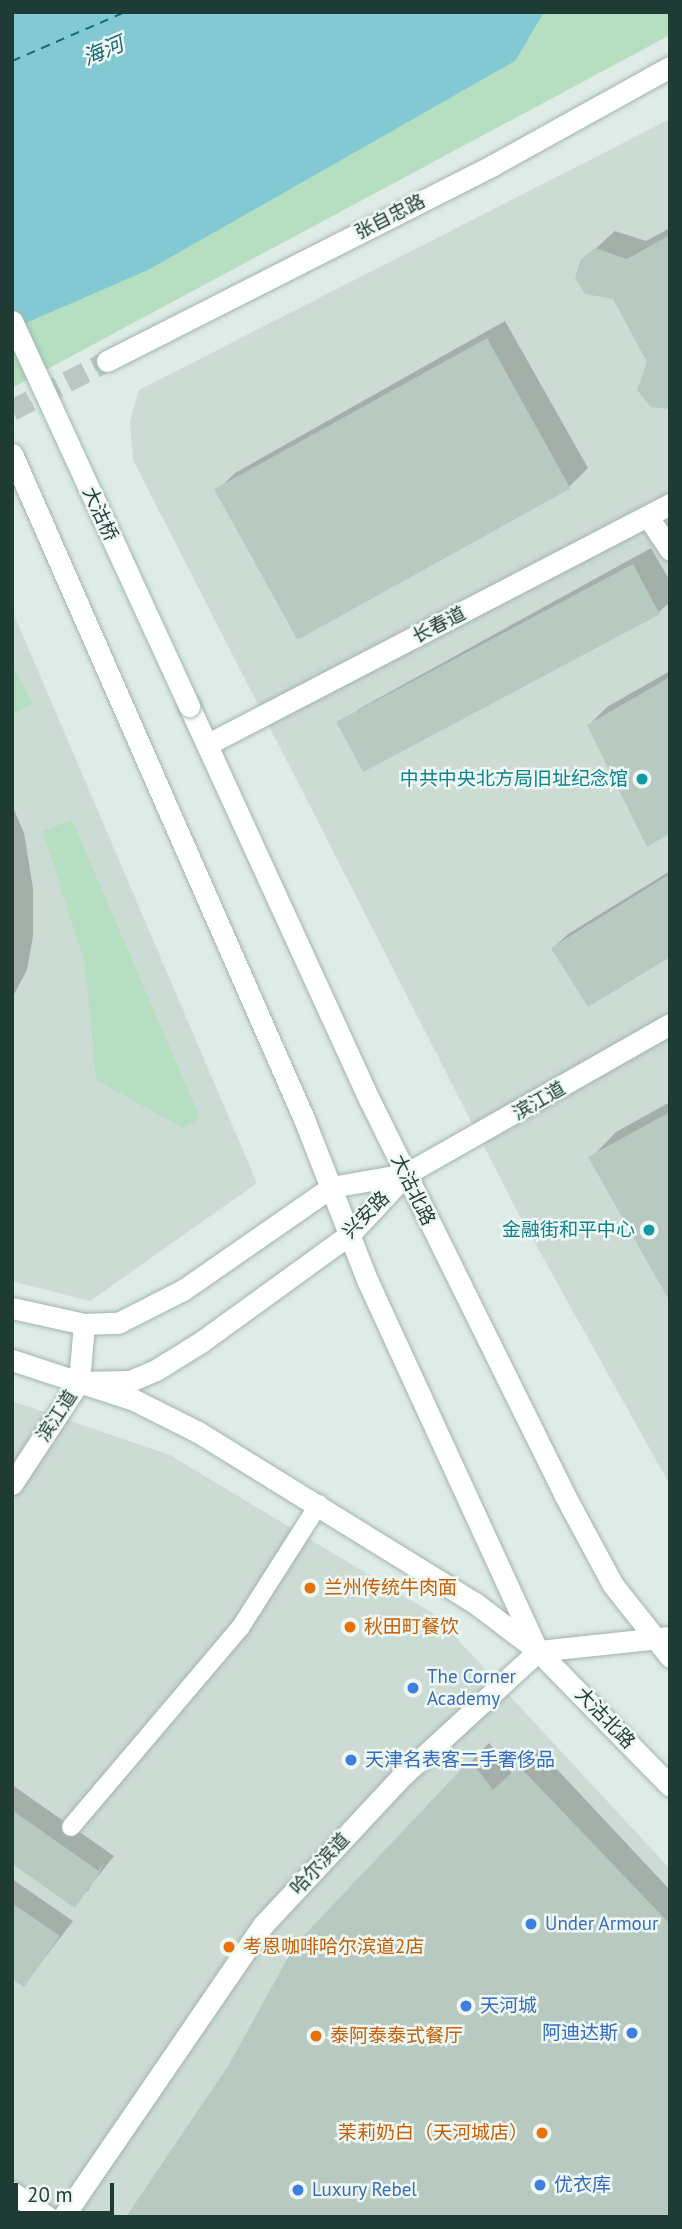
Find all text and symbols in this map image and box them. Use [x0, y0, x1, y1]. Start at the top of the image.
water label: 海河 [79, 31, 127, 71]
street label: 张自忠路 [351, 190, 429, 244]
street label: 大沽桥 [78, 483, 122, 545]
street label: 长春道 [408, 602, 470, 648]
place label: 中共中央北方局旧址纪念馆 [400, 768, 628, 790]
marker: 中共中央北方局旧址纪念馆 [634, 771, 650, 787]
street label: 滨江道 [509, 1077, 569, 1125]
street label: 大沽北路 [386, 1151, 440, 1229]
street label: 兴安路 [338, 1187, 394, 1243]
place label: 金融街和平中心 [502, 1219, 635, 1241]
marker: 金融街和平中心 [641, 1222, 657, 1238]
street label: 滨江道 [32, 1386, 82, 1446]
place label: 兰州传统牛肉面 [324, 1577, 457, 1599]
marker: 兰州传统牛肉面 [302, 1580, 318, 1596]
place label: 秋田町餐饮 [364, 1616, 459, 1638]
marker: 秋田町餐饮 [342, 1619, 358, 1635]
place label: The Corner Academy [427, 1666, 516, 1710]
marker: The Corner Academy [405, 1680, 421, 1696]
street label: 大沽北路 [570, 1683, 640, 1753]
place label: 天津名表客二手奢侈品 [365, 1749, 555, 1771]
marker: 天津名表客二手奢侈品 [343, 1752, 359, 1768]
street label: 哈尔滨道 [286, 1828, 354, 1900]
place label: Under Armour [545, 1913, 659, 1935]
marker: Under Armour [523, 1916, 539, 1932]
place label: 考恩咖啡哈尔滨道2店 [243, 1936, 424, 1958]
marker: 考恩咖啡哈尔滨道2店 [221, 1939, 237, 1955]
place label: 天河城 [480, 1995, 537, 2017]
marker: 天河城 [458, 1998, 474, 2014]
place label: 阿迪达斯 [542, 2022, 618, 2044]
place label: 泰阿泰泰式餐厅 [330, 2025, 463, 2047]
marker: 阿迪达斯 [624, 2025, 640, 2041]
marker: 泰阿泰泰式餐厅 [308, 2028, 324, 2044]
place label: 茉莉奶白（天河城店） [338, 2122, 528, 2144]
marker: 茉莉奶白（天河城店） [534, 2125, 550, 2141]
scale bar [18, 2170, 117, 2214]
place label: 优衣库 [554, 2174, 611, 2196]
marker: 优衣库 [532, 2177, 548, 2193]
place label: Luxury Rebel [312, 2179, 418, 2201]
text: 20 m [27, 2181, 73, 2208]
marker: Luxury Rebel [290, 2182, 306, 2198]

